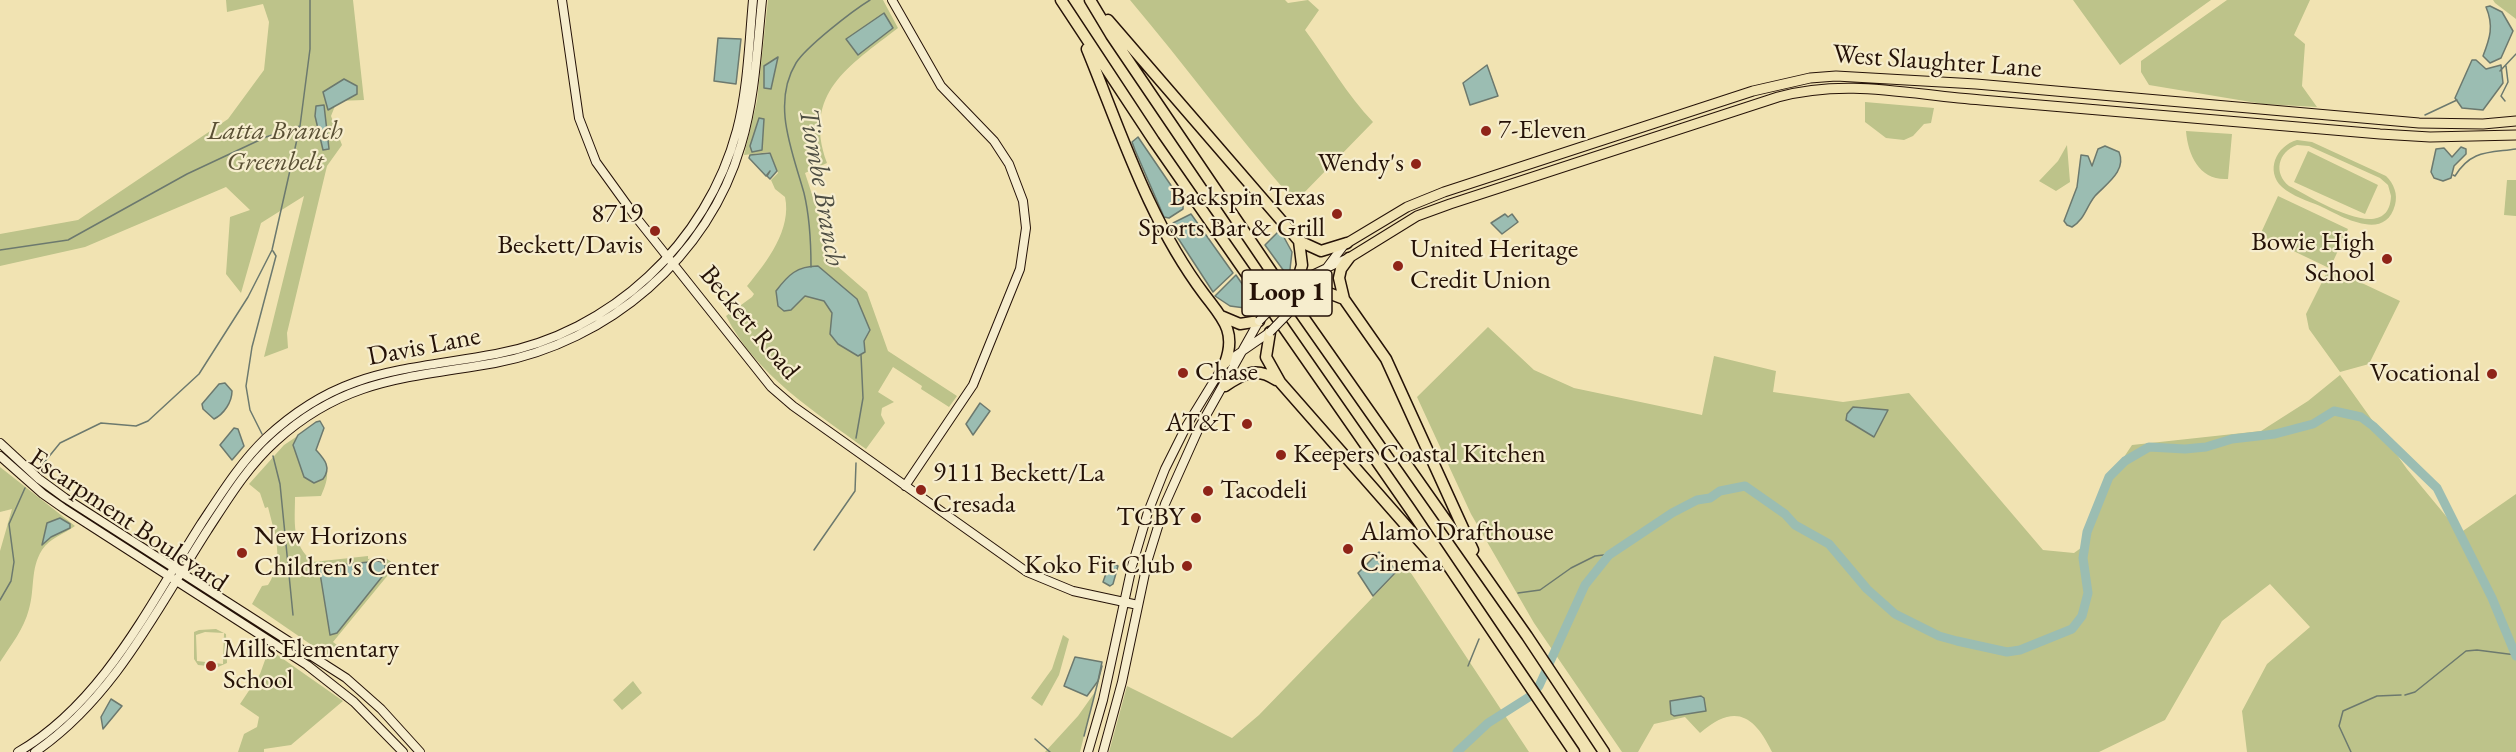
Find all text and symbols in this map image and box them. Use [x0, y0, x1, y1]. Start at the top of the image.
street label: West Slaughter Lane [1831, 39, 2043, 85]
water label: Tiombe Branch [791, 105, 851, 269]
place label: 7-Eleven [1498, 115, 1587, 147]
park label: Latta Branch Greenbelt [207, 116, 343, 179]
marker: 7-Eleven [1479, 124, 1493, 138]
place label: Wendy's [1318, 148, 1404, 180]
marker: Wendy's [1409, 157, 1423, 171]
place label: Backspin Texas Sports Bar & Grill [1138, 182, 1325, 245]
place label: 8719 Beckett/Davis [497, 199, 643, 262]
marker: Backspin Texas Sports Bar & Grill [1330, 207, 1344, 221]
marker: 8719 Beckett/Davis [648, 224, 662, 238]
place label: Bowie High School [2251, 227, 2375, 290]
place label: United Heritage Credit Union [1410, 234, 1578, 297]
marker: Bowie High School [2380, 252, 2394, 266]
street label: Beckett Road [692, 259, 806, 387]
marker: United Heritage Credit Union [1391, 259, 1405, 273]
road number: Loop 1 [1242, 270, 1332, 316]
street label: Davis Lane [365, 320, 483, 374]
place label: Chase [1195, 357, 1258, 389]
place label: Vocational [2370, 358, 2480, 390]
marker: Chase [1176, 366, 1190, 380]
marker: Vocational [2485, 367, 2499, 381]
place label: AT&T [1165, 408, 1235, 440]
marker: AT&T [1240, 417, 1254, 431]
place label: Keepers Coastal Kitchen [1293, 439, 1546, 471]
street label: Escarpment Boulevard [22, 442, 234, 600]
marker: Keepers Coastal Kitchen [1274, 448, 1288, 462]
place label: 9111 Beckett/La Cresada [933, 458, 1105, 521]
place label: Tacodeli [1220, 475, 1307, 507]
marker: 9111 Beckett/La Cresada [914, 483, 928, 497]
marker: Tacodeli [1201, 484, 1215, 498]
place label: TCBY [1116, 502, 1184, 534]
marker: TCBY [1189, 511, 1203, 525]
place label: Alamo Drafthouse Cinema [1360, 517, 1554, 580]
place label: New Horizons Children's Center [254, 521, 439, 584]
marker: Alamo Drafthouse Cinema [1341, 542, 1355, 556]
marker: New Horizons Children's Center [235, 546, 249, 560]
place label: Koko Fit Club [1024, 550, 1175, 582]
marker: Koko Fit Club [1180, 559, 1194, 573]
place label: Mills Elementary School [223, 634, 399, 697]
marker: Mills Elementary School [204, 659, 218, 673]

